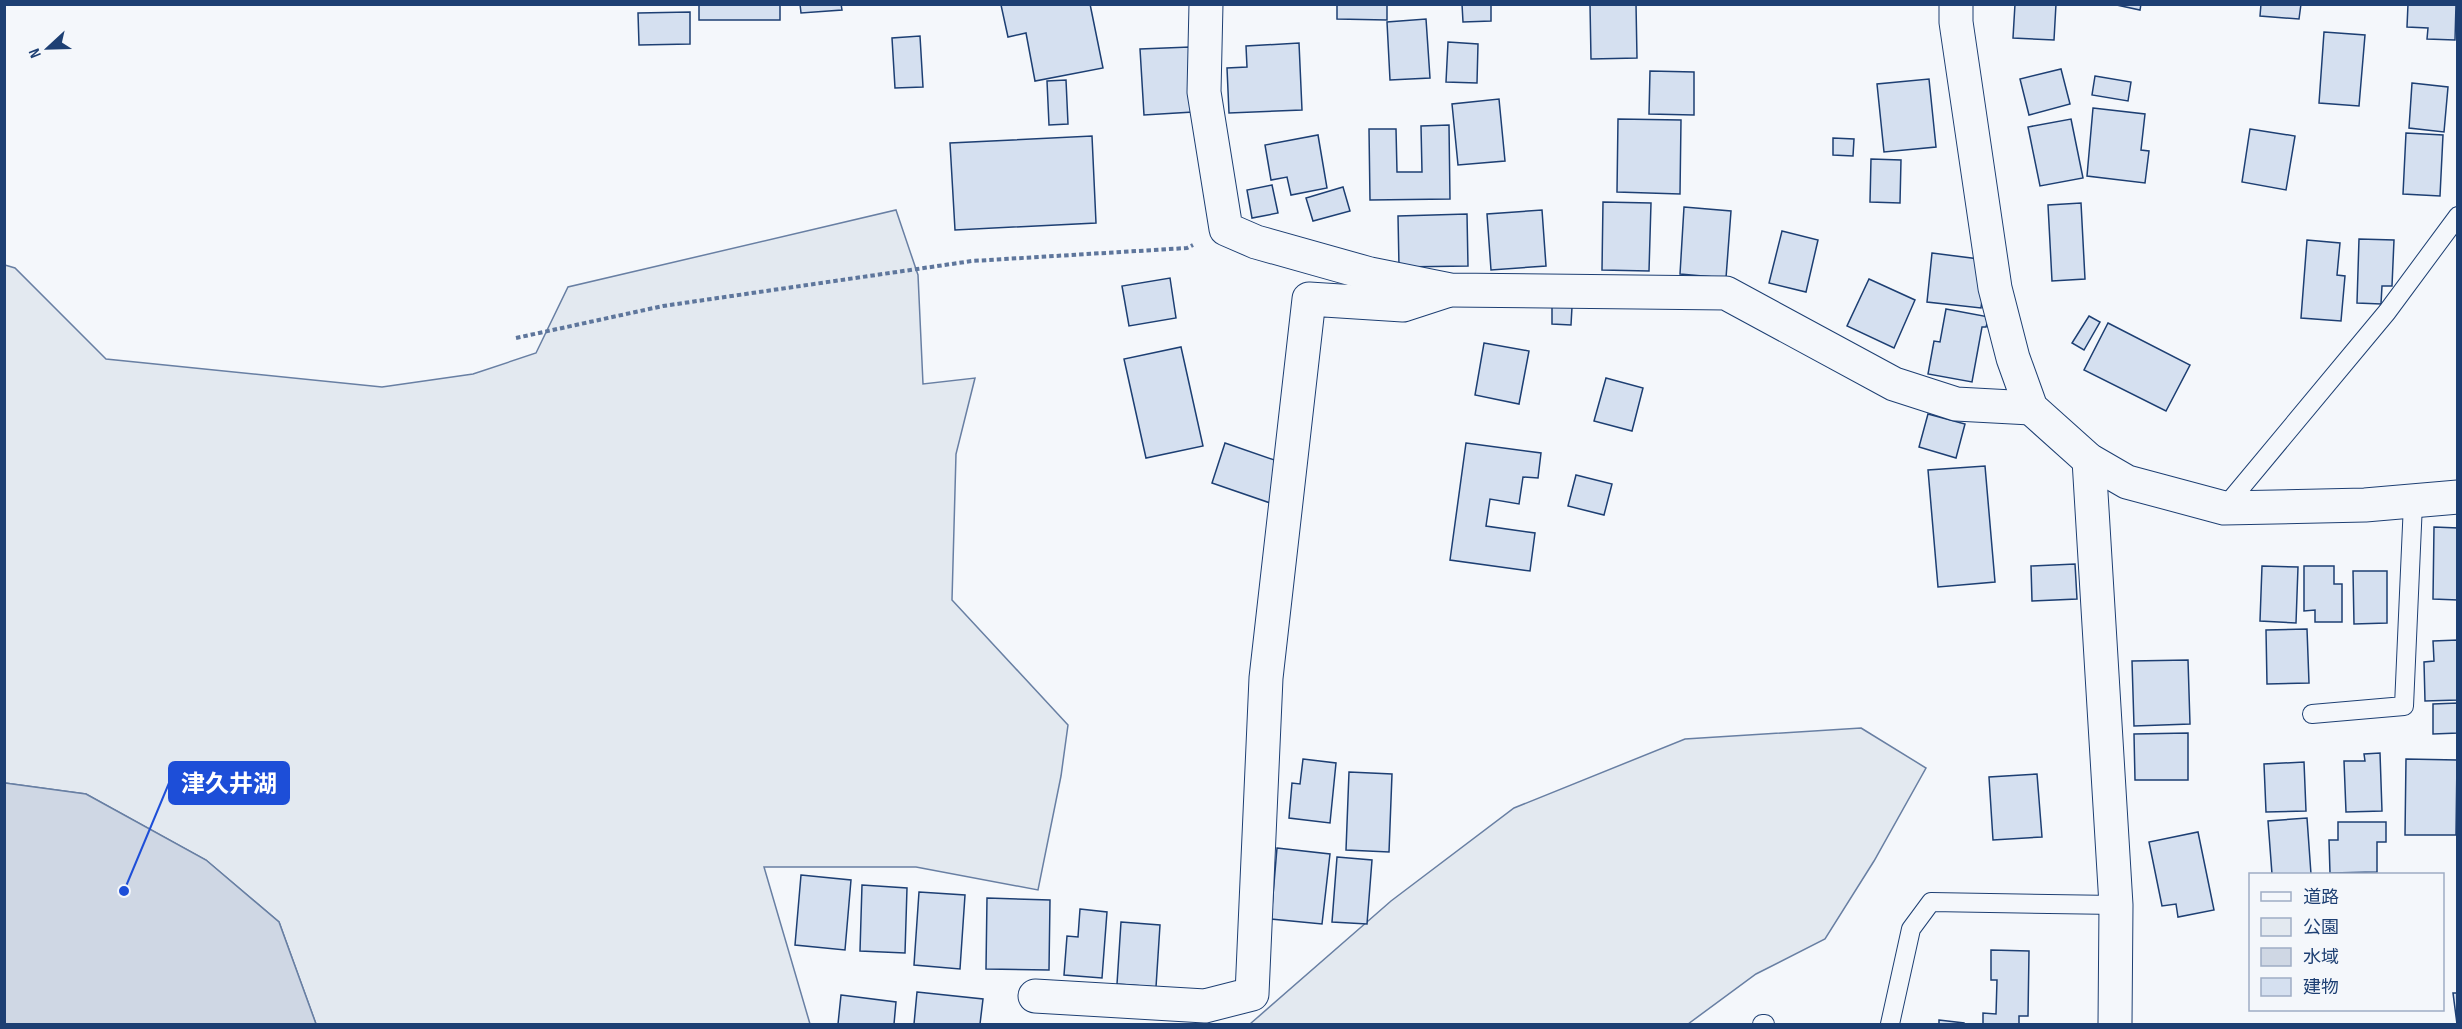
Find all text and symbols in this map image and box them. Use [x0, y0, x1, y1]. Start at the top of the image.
north arrow [18, 18, 78, 78]
text: N [25, 46, 46, 61]
callout: 津久井湖 [169, 762, 289, 804]
text: 津久井湖 [181, 770, 277, 799]
legend [2249, 873, 2444, 1011]
text: 道路 [2303, 887, 2339, 908]
text: 公園 [2303, 917, 2339, 938]
text: 水域 [2303, 947, 2339, 968]
text: 建物 [2303, 977, 2339, 998]

